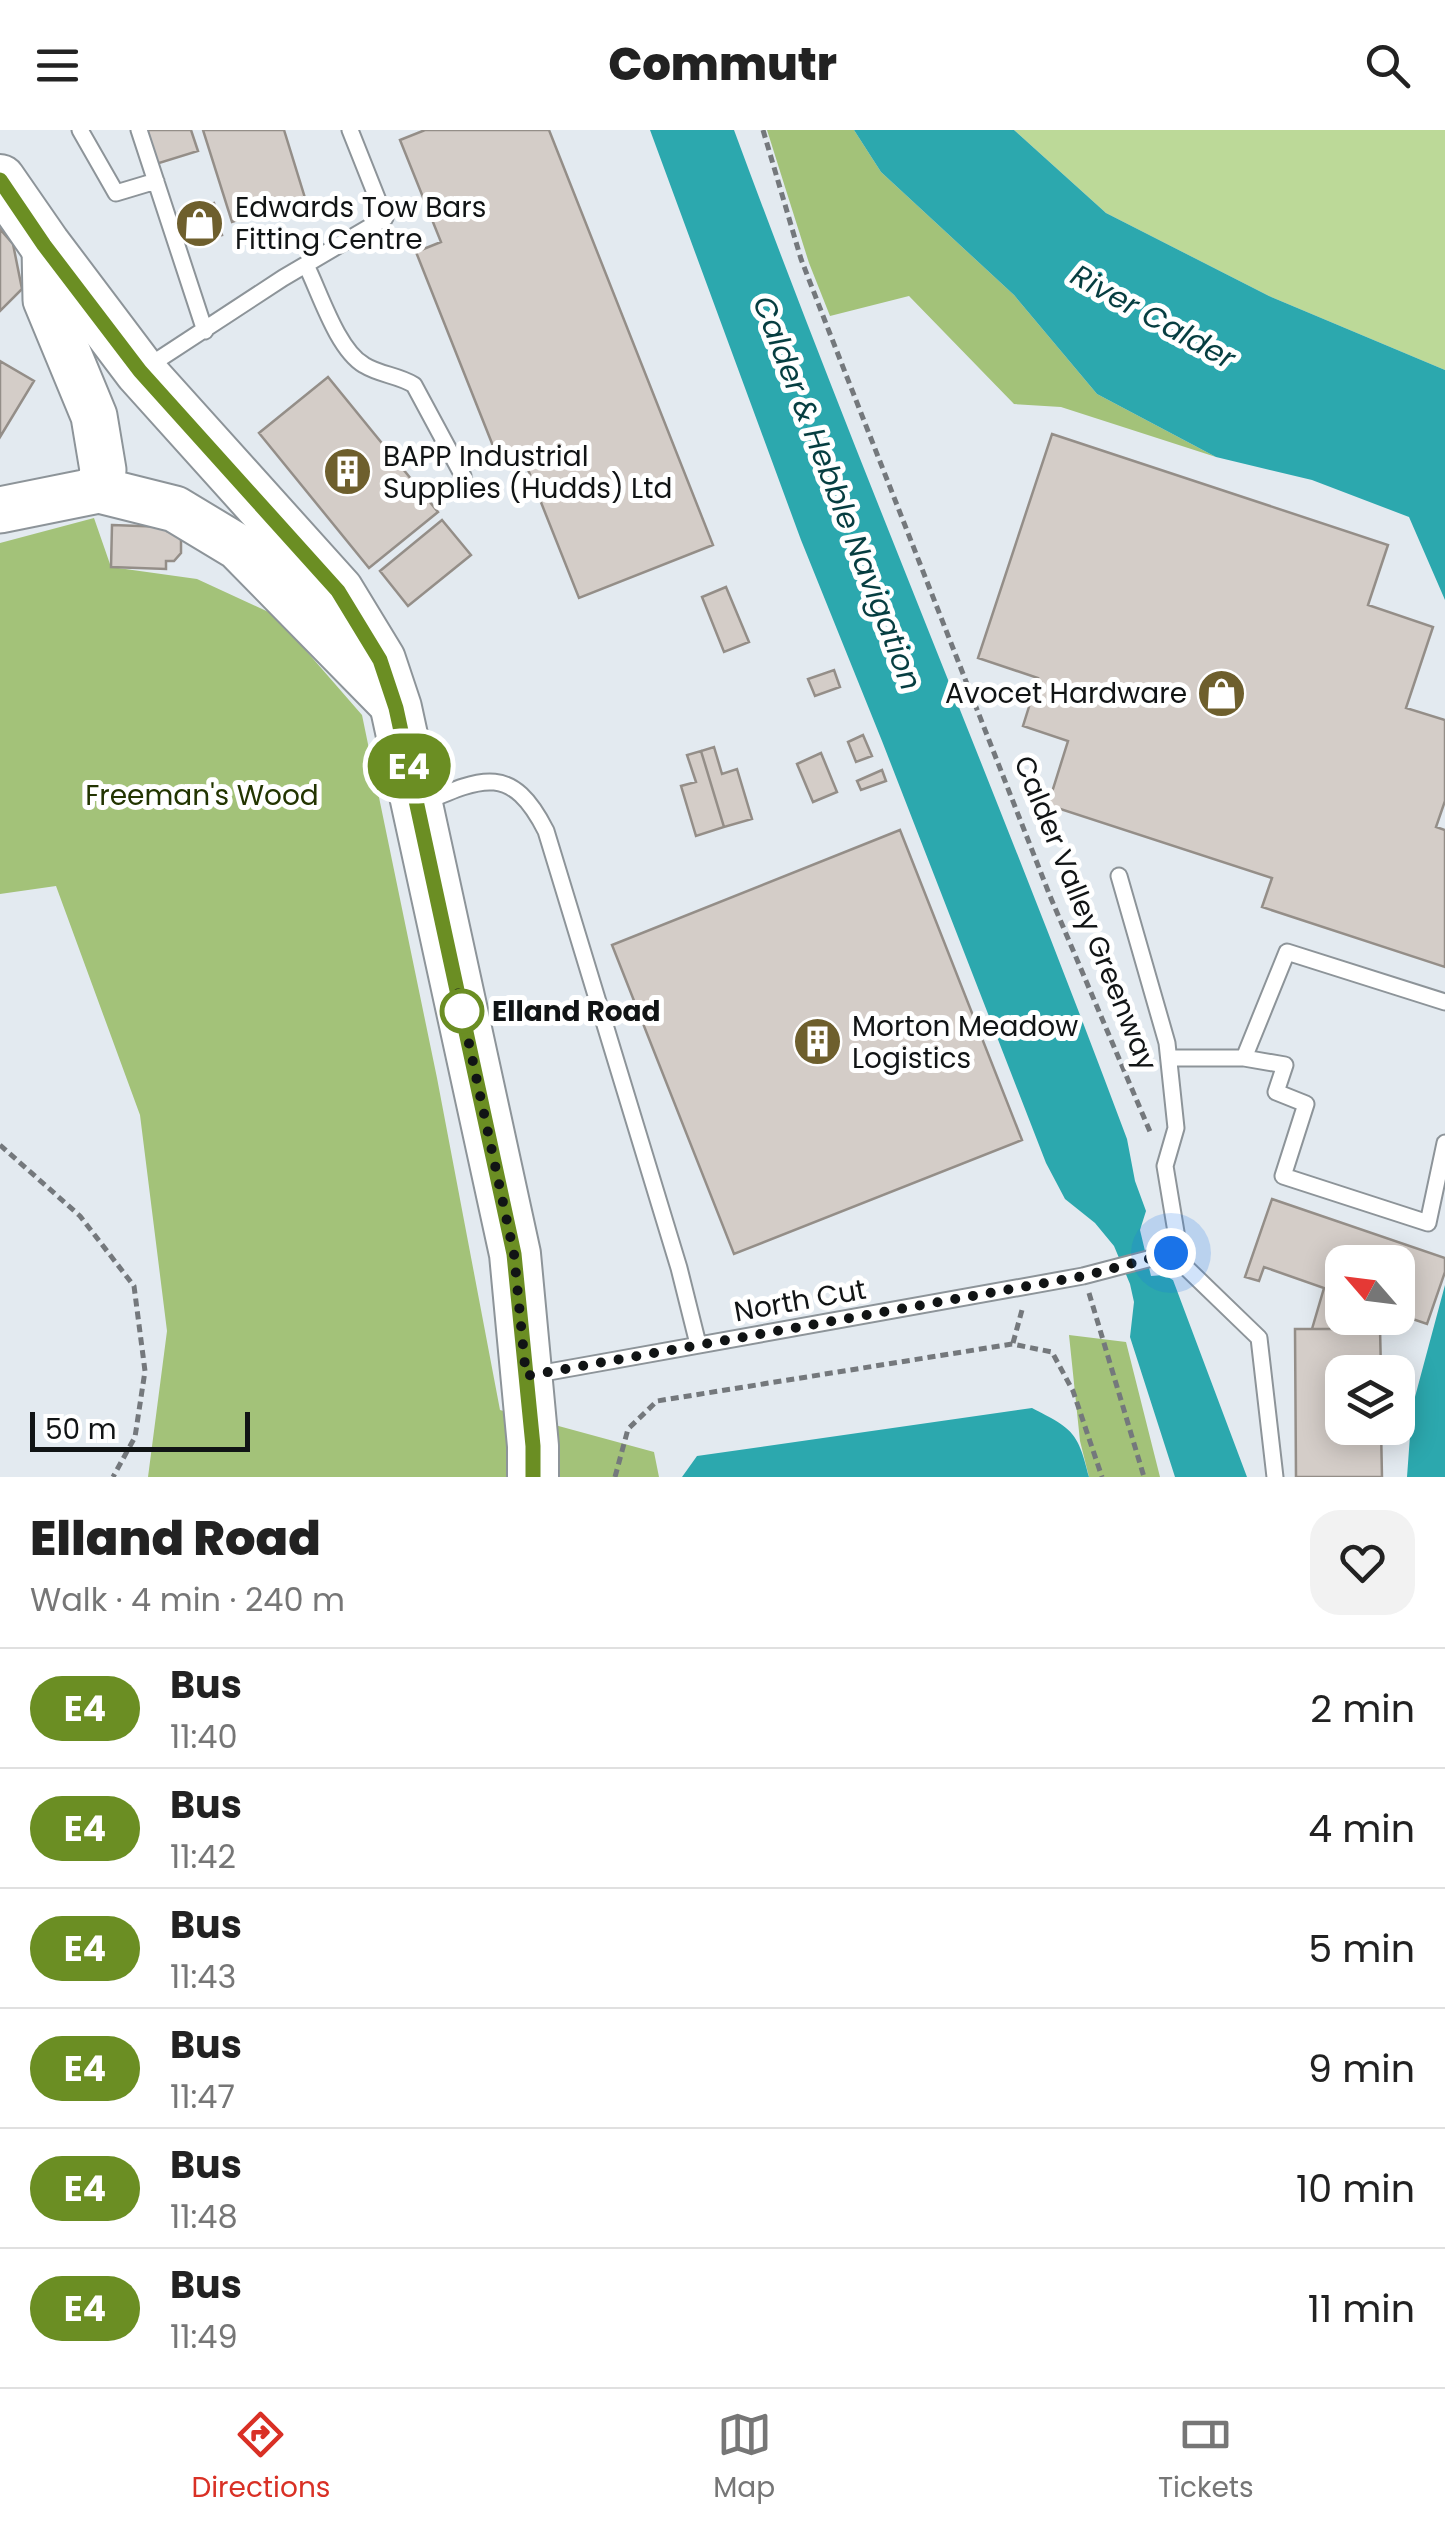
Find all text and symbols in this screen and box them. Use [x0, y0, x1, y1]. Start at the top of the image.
text: Commutr [608, 33, 837, 96]
icon: menu [30, 38, 85, 93]
icon: search [1360, 38, 1415, 93]
place label: Edwards Tow Bars Fitting Centre [235, 188, 486, 259]
shop icon: Edwards Tow Bars Fitting Centre [174, 197, 226, 249]
water label: River Calder [1063, 254, 1244, 380]
water label: Calder & Hebble Navigation [742, 290, 933, 696]
place label: BAPP Industrial Supplies (Hudds) Ltd [383, 437, 672, 508]
building icon: BAPP Industrial Supplies (Hudds) Ltd [322, 446, 374, 498]
shop icon: Avocet Hardware [1196, 667, 1248, 719]
place label: Avocet Hardware [945, 674, 1187, 713]
line badge: E4 [364, 734, 454, 798]
text: E4 [388, 742, 430, 791]
street label: Calder Valley Greenway [1004, 750, 1167, 1077]
park label: Freeman's Wood [85, 776, 319, 815]
marker: Elland Road [441, 990, 483, 1032]
place label: Elland Road [492, 992, 661, 1031]
place label: Morton Meadow Logistics [852, 1007, 1078, 1078]
building icon: Morton Meadow Logistics [791, 1016, 843, 1068]
your location [1146, 1228, 1196, 1278]
north arrow [1325, 1245, 1415, 1335]
map controls [1325, 1245, 1415, 1445]
street label: North Cut [731, 1270, 869, 1331]
button: layers [1325, 1355, 1415, 1445]
scale bar [30, 1407, 250, 1452]
text: 50 m [45, 1410, 116, 1449]
text: Elland Road [30, 1505, 321, 1572]
button: heart [1310, 1510, 1415, 1615]
text: Walk · 4 min · 240 m [30, 1577, 345, 1622]
text: Bus [170, 1658, 242, 1711]
text: 2 min [1310, 1682, 1415, 1735]
text: E4 [64, 1684, 106, 1733]
text: 11:40 [170, 1714, 238, 1759]
text: Bus [170, 1778, 242, 1831]
text: 4 min [1308, 1802, 1415, 1855]
text: E4 [64, 1804, 106, 1853]
text: 11:42 [170, 1834, 236, 1879]
text: Bus [170, 1898, 242, 1951]
text: 5 min [1308, 1922, 1415, 1975]
text: E4 [64, 1924, 106, 1973]
text: 11:43 [170, 1954, 236, 1999]
text: Bus [170, 2018, 242, 2071]
text: 9 min [1308, 2042, 1415, 2095]
text: E4 [64, 2044, 106, 2093]
text: 11:47 [170, 2074, 235, 2119]
text: Bus [170, 2138, 242, 2191]
text: 10 min [1296, 2162, 1415, 2215]
text: E4 [64, 2164, 106, 2213]
text: 11:48 [170, 2194, 238, 2239]
text: Bus [170, 2258, 242, 2311]
text: 11 min [1308, 2282, 1415, 2335]
text: E4 [64, 2284, 106, 2333]
text: 11:49 [170, 2314, 238, 2359]
tab: Directions [191, 2407, 330, 2509]
tab: Map [713, 2407, 775, 2509]
tab: Tickets [1158, 2407, 1254, 2509]

